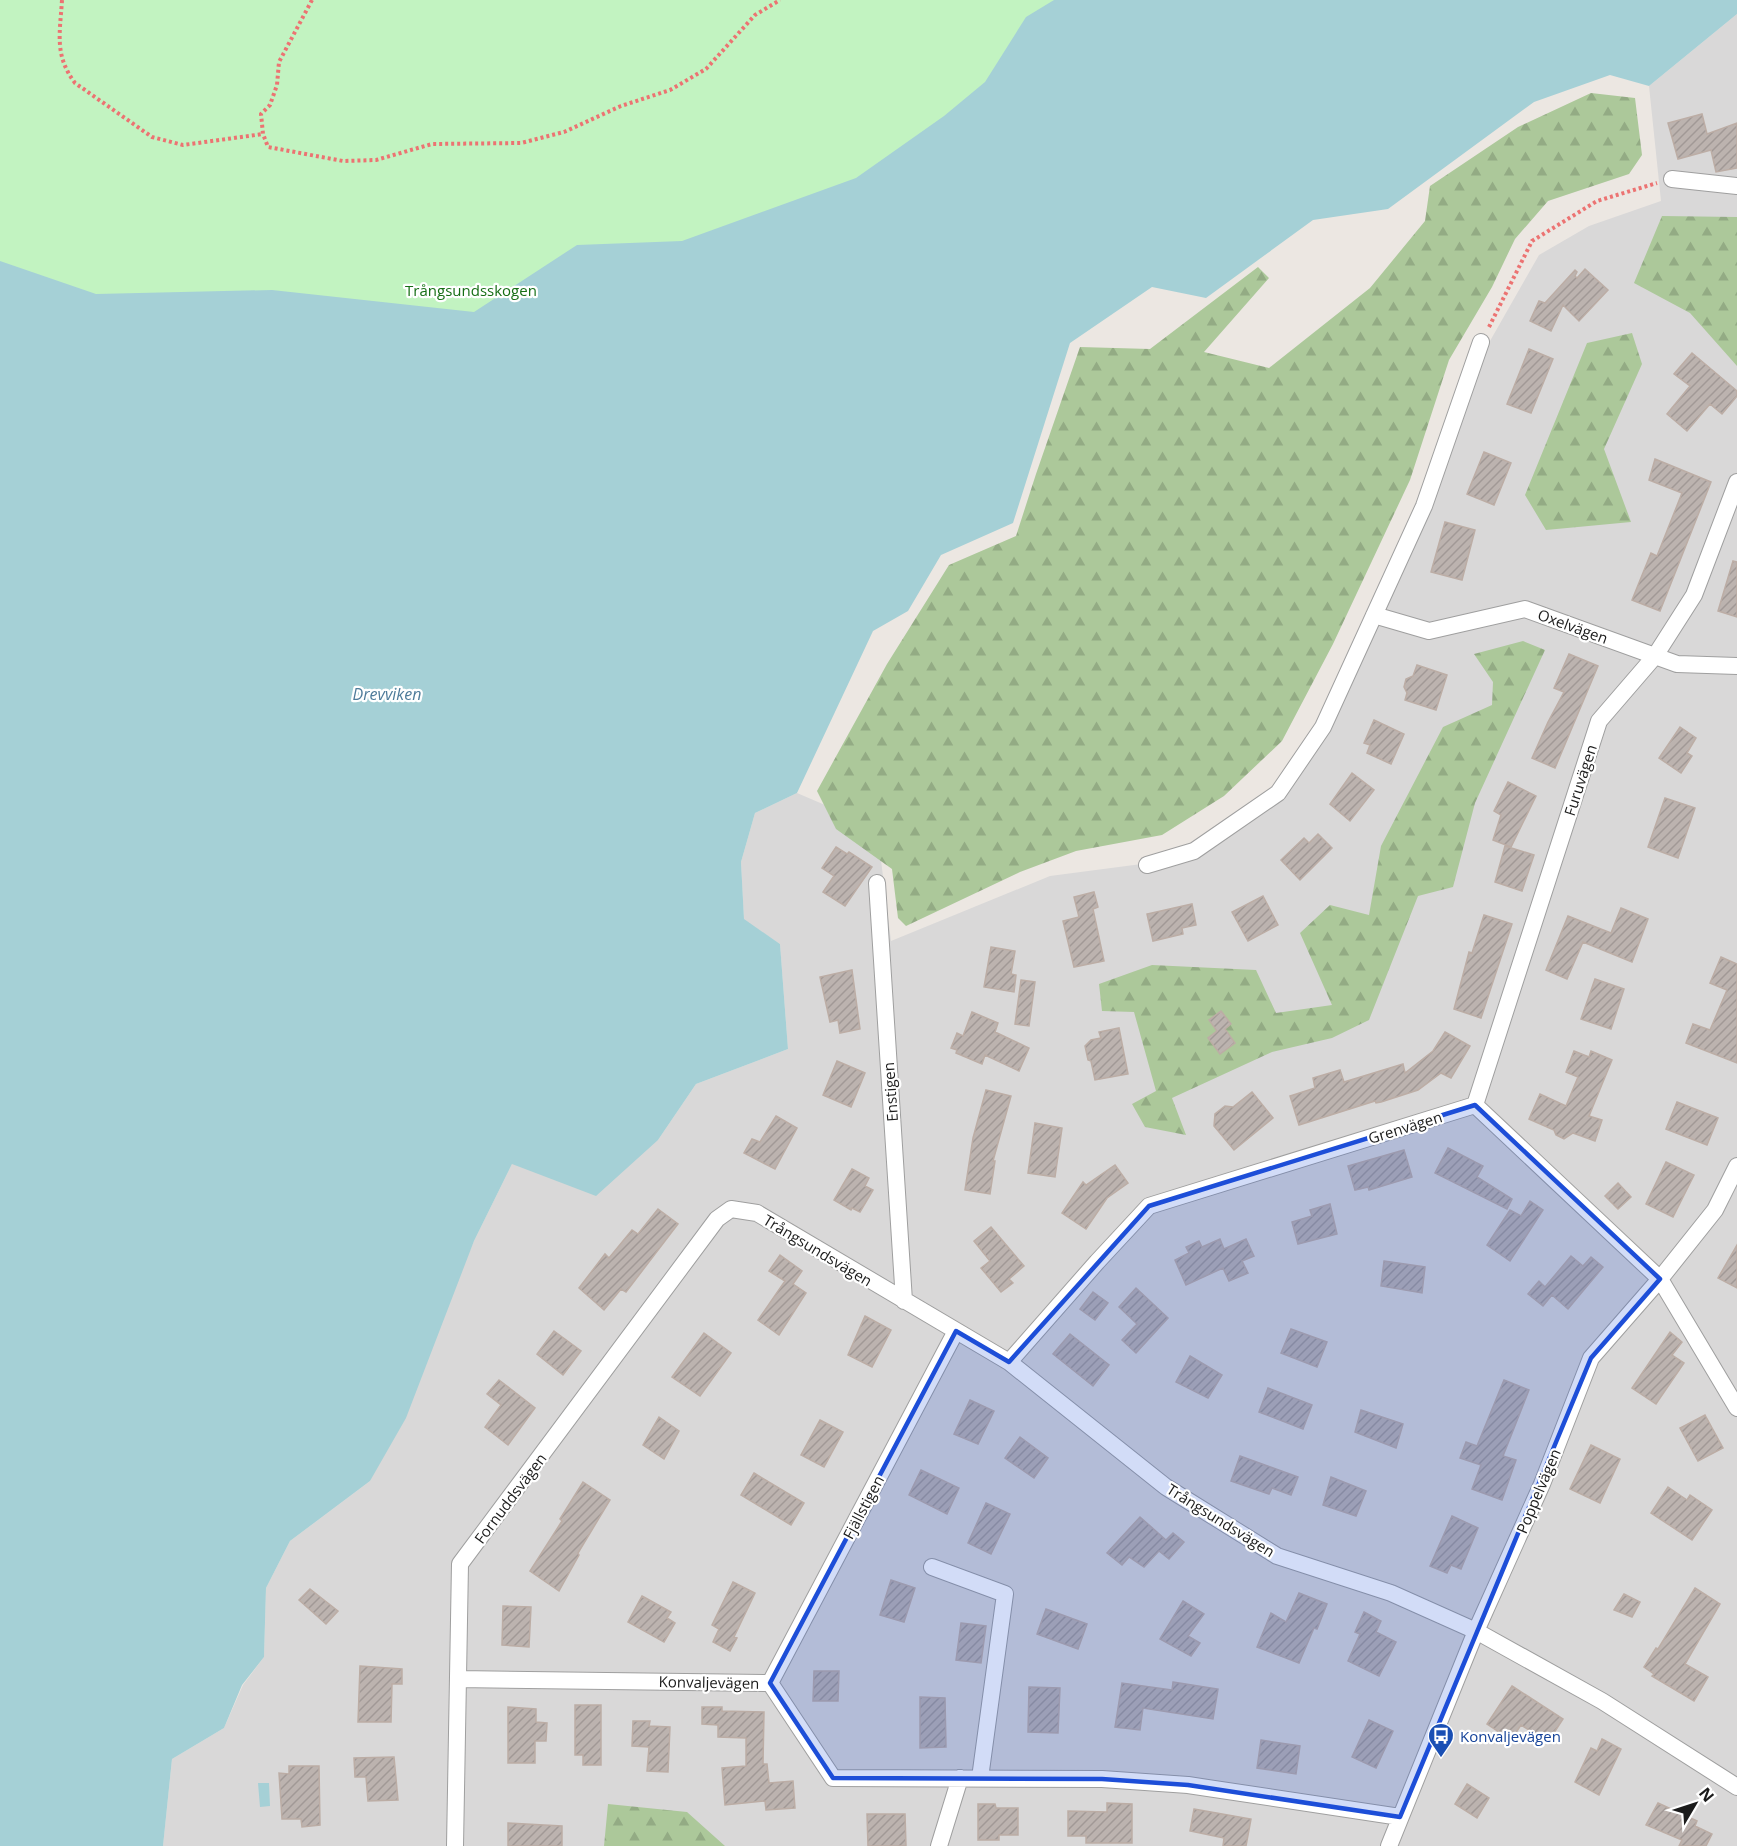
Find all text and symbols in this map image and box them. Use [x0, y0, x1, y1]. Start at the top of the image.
park label: Trångsundsskogen [405, 280, 537, 300]
street label: Oxelvägen [1535, 604, 1611, 648]
water label: Drevviken [353, 683, 421, 705]
street label: Furuvägen [1559, 742, 1601, 818]
street label: Enstigen [878, 1062, 902, 1122]
street label: Grenvägen [1366, 1106, 1444, 1148]
street label: Trångsundsvägen [760, 1210, 876, 1290]
street label: Poppelvägen [1511, 1446, 1565, 1536]
street label: Fornuddsvägen [469, 1449, 551, 1547]
street label: Fjällstigen [838, 1472, 888, 1542]
street label: Trångsundsvägen [1163, 1479, 1279, 1561]
street label: Konvaljevägen [658, 1671, 760, 1693]
bus stop icon: Konvaljevägen [1426, 1721, 1456, 1759]
place label: Konvaljevägen [1460, 1726, 1561, 1746]
north arrow [1665, 1774, 1725, 1834]
text: N [1694, 1783, 1719, 1807]

